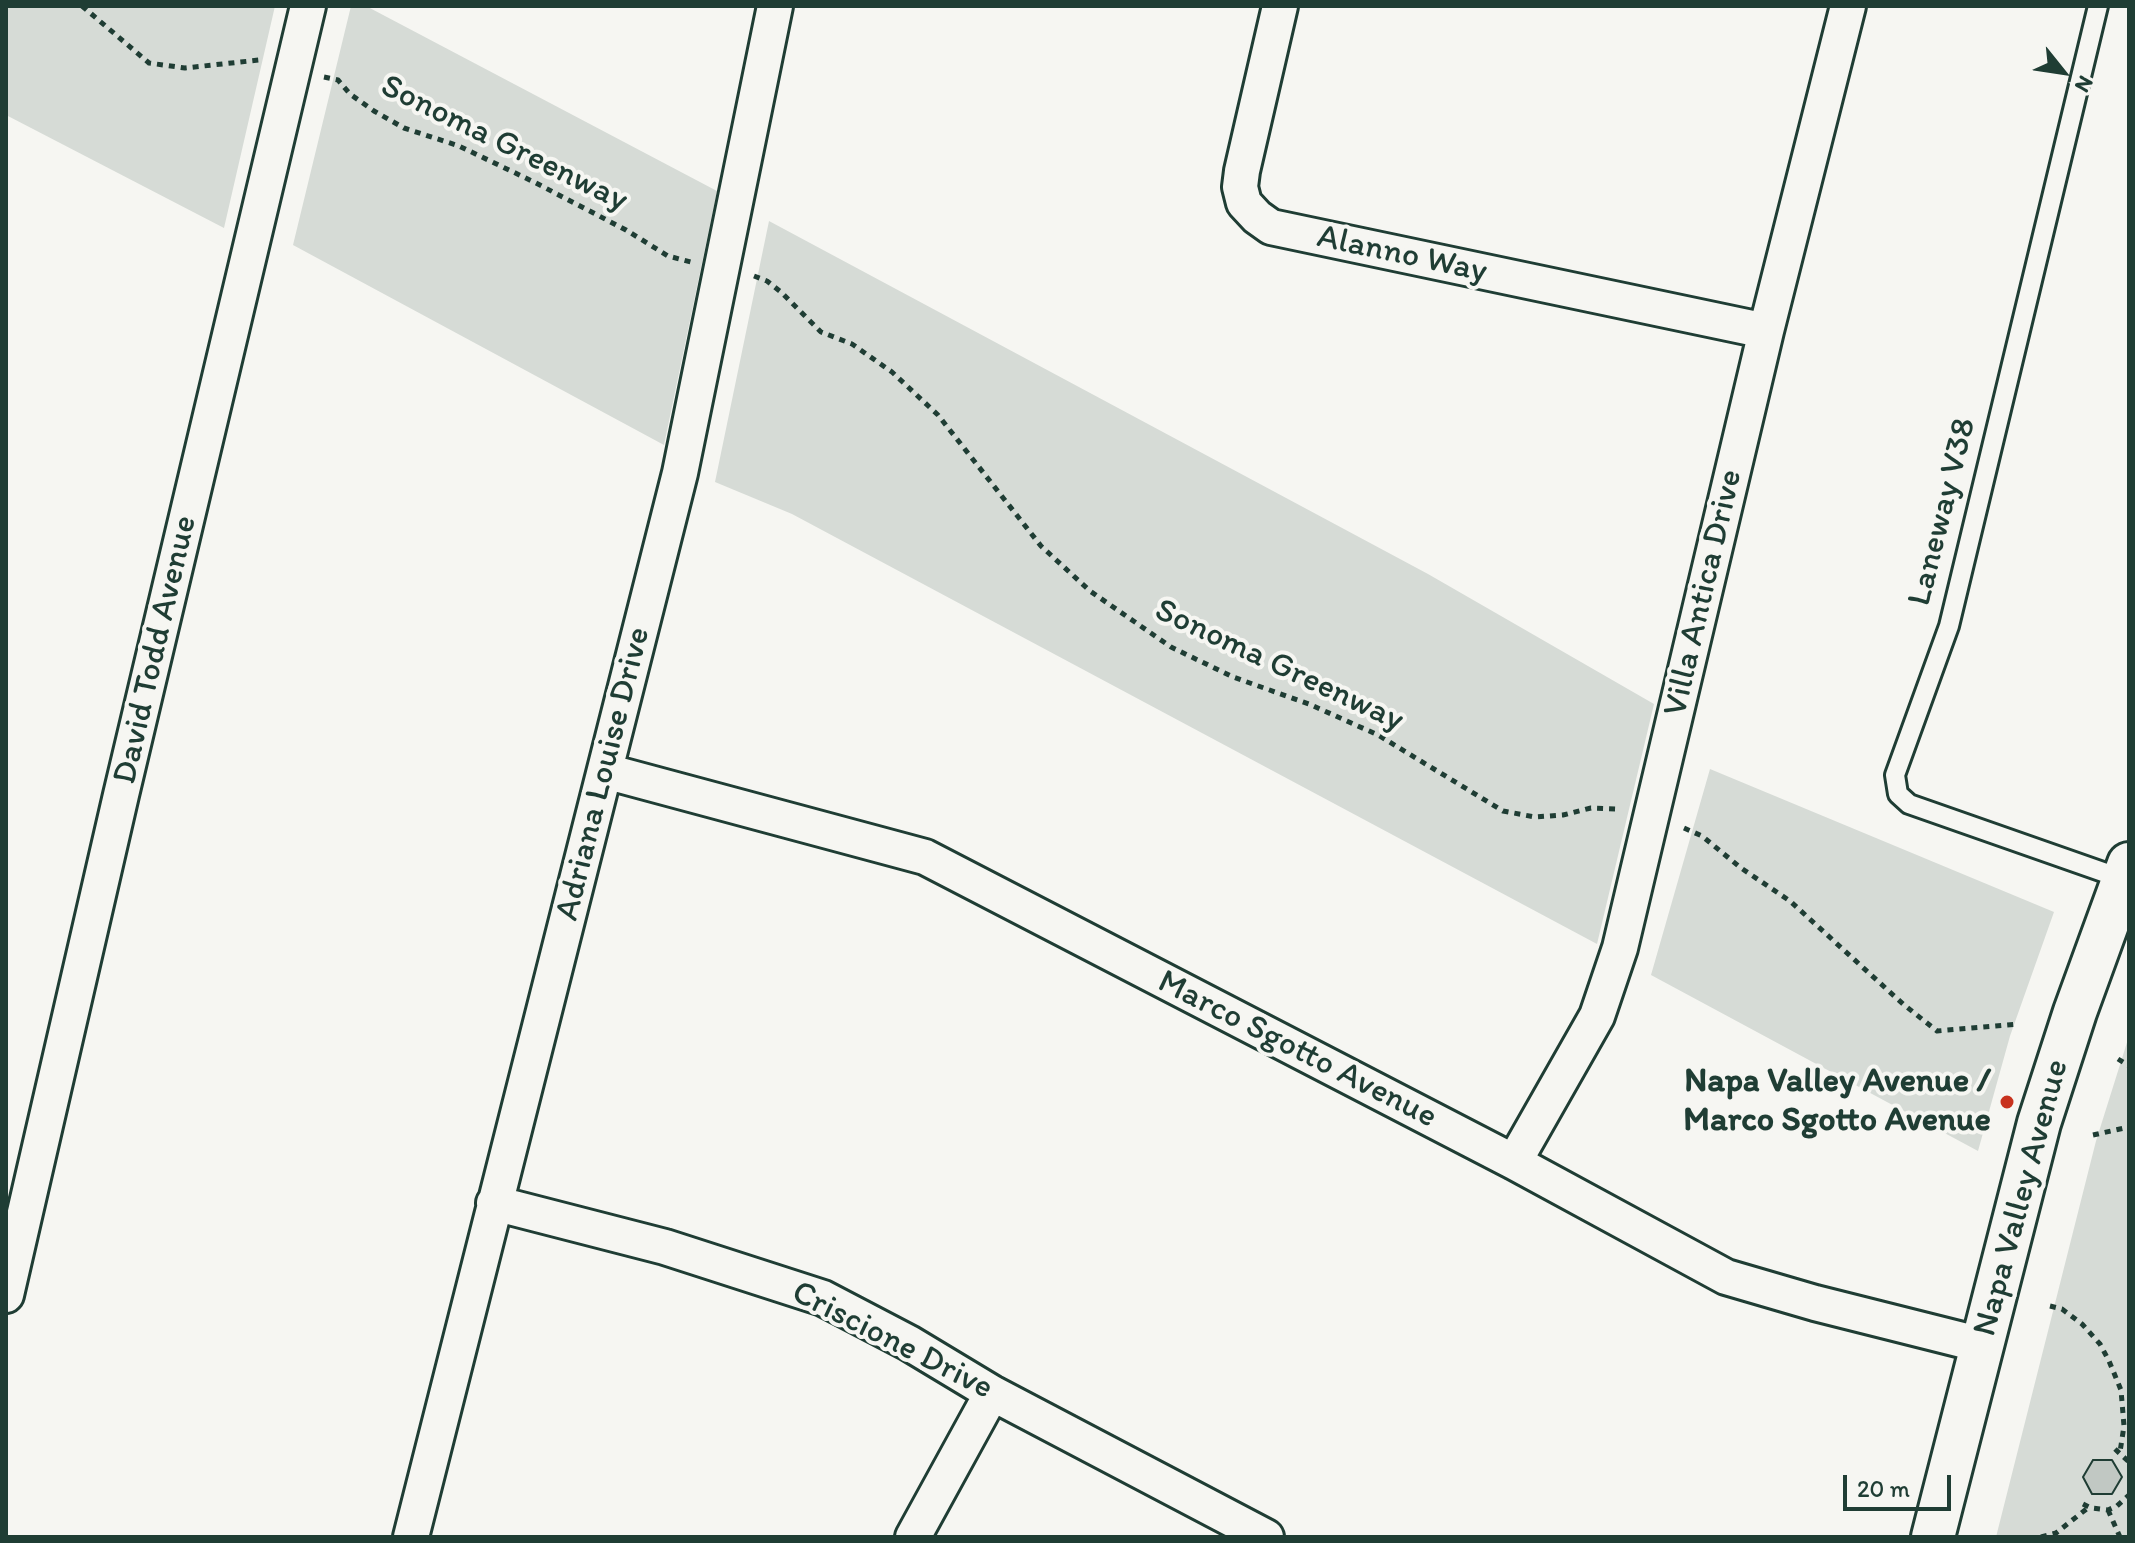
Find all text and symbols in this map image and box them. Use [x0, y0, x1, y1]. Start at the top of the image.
north arrow [2023, 32, 2103, 112]
street label: Sonoma Greenway [374, 67, 634, 221]
text: N [2069, 71, 2100, 97]
street label: Alanno Way [1313, 217, 1491, 293]
street label: Laneway V38 [1900, 414, 1986, 610]
street label: Villa Antica Drive [1656, 466, 1752, 720]
street label: David Todd Avenue [105, 512, 207, 788]
street label: Sonoma Greenway [1148, 590, 1410, 742]
street label: Adriana Louise Drive [548, 623, 660, 925]
street label: Marco Sgotto Avenue [1151, 962, 1443, 1138]
street label: Napa Valley Avenue [1965, 1055, 2079, 1341]
place label: Napa Valley Avenue / Marco Sgotto Avenue [1683, 1062, 1991, 1142]
marker: Napa Valley Avenue / Marco Sgotto Avenue [1998, 1093, 2016, 1111]
street label: Criscione Drive [785, 1273, 999, 1409]
scale bar [1847, 1459, 1955, 1509]
text: 20 m [1857, 1474, 1910, 1503]

